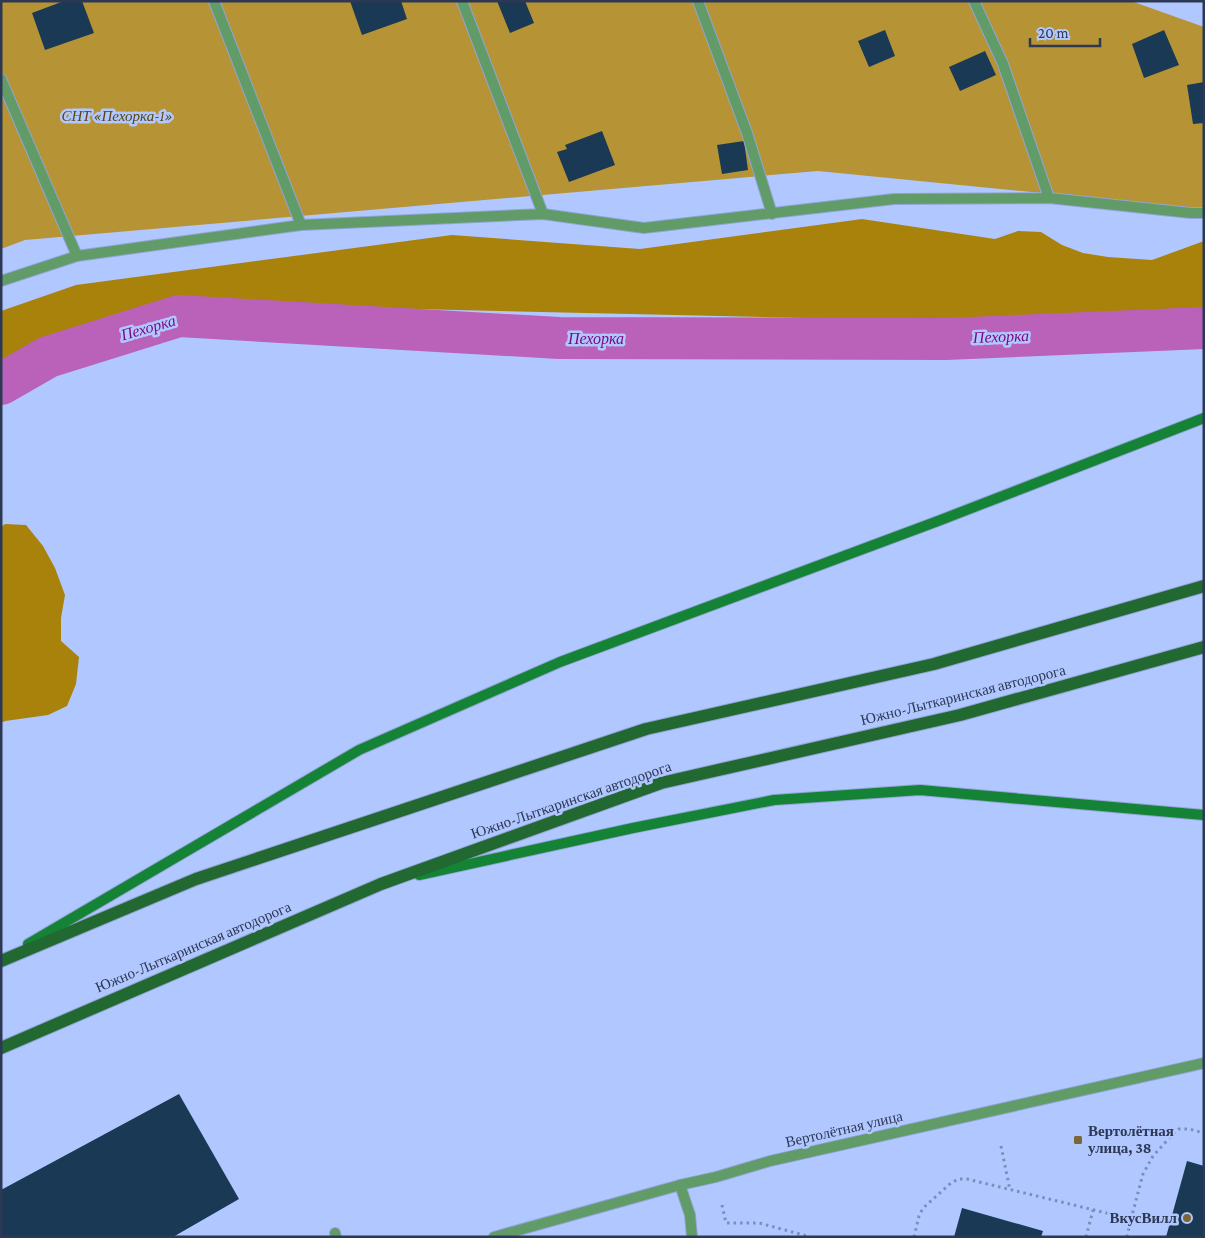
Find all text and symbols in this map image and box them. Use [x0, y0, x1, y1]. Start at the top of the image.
scale bar [1030, 15, 1100, 47]
text: 20 m [1038, 25, 1069, 41]
park label: СНТ «Пехорка-1» [61, 108, 173, 124]
water label: Пехорка [118, 312, 178, 345]
water label: Пехорка [972, 327, 1029, 347]
water label: Пехорка [567, 330, 624, 348]
street label: Южно-Лыткаринская автодорога [859, 662, 1068, 728]
street label: Южно-Лыткаринская автодорога [469, 758, 674, 842]
street label: Южно-Лыткаринская автодорога [93, 898, 293, 996]
street label: Вертолётная улица [784, 1108, 904, 1150]
place label: Вертолётная улица, 38 [1088, 1123, 1174, 1156]
marker: Вертолётная улица, 38 [1072, 1134, 1084, 1146]
place label: ВкусВилл [1109, 1210, 1178, 1226]
marker: ВкусВилл [1181, 1212, 1193, 1224]

